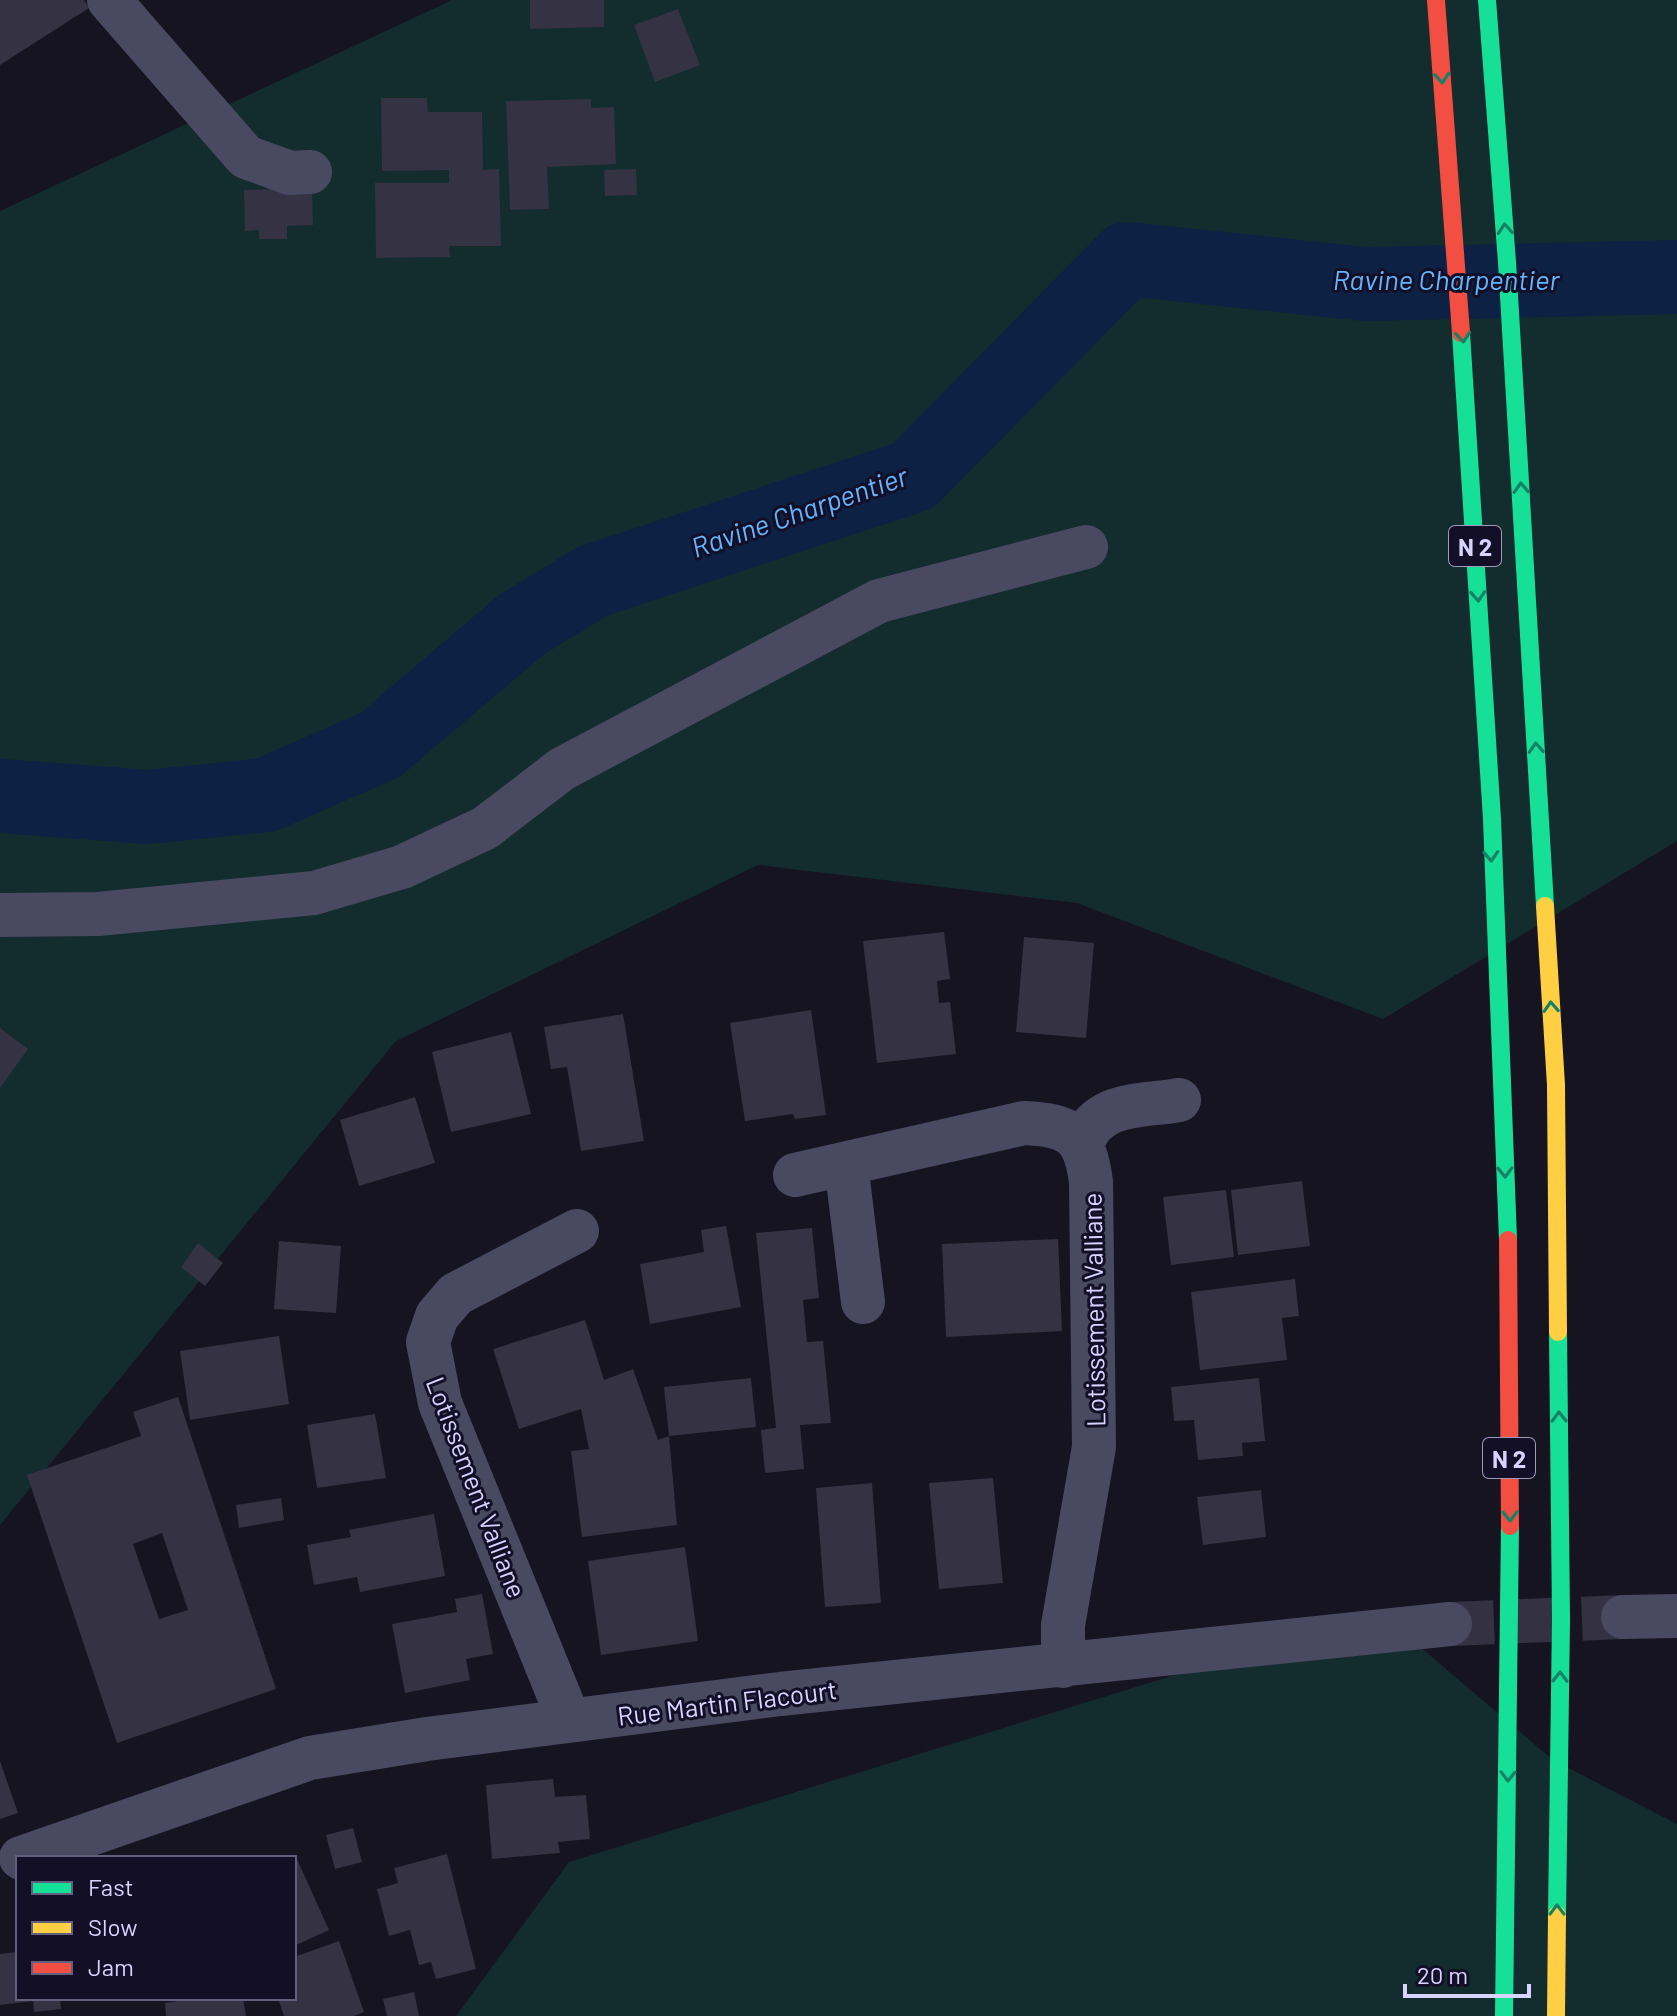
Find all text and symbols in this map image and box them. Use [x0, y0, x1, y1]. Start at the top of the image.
one-way arrow [1433, 72, 1450, 85]
one-way arrow [1497, 222, 1514, 235]
water label: Ravine Charpentier [1333, 262, 1560, 296]
one-way arrow [1454, 331, 1471, 344]
water label: Ravine Charpentier [686, 458, 913, 564]
one-way arrow [1512, 481, 1529, 494]
road number: N 2 [1449, 526, 1501, 566]
one-way arrow [1469, 590, 1486, 603]
one-way arrow [1528, 741, 1545, 754]
one-way arrow [1483, 850, 1500, 863]
one-way arrow [1543, 1000, 1560, 1013]
one-way arrow [1496, 1166, 1514, 1179]
street label: Lotissement Valliane [1075, 1193, 1111, 1427]
street label: Lotissement Valliane [421, 1372, 533, 1602]
one-way arrow [1550, 1410, 1568, 1423]
road number: N 2 [1483, 1438, 1535, 1478]
one-way arrow [1502, 1510, 1519, 1523]
one-way arrow [1552, 1670, 1569, 1683]
street label: Rue Martin Flacourt [616, 1673, 838, 1731]
one-way arrow [1499, 1770, 1517, 1782]
legend [16, 1856, 296, 2000]
text: Fast [88, 1872, 133, 1901]
one-way arrow [1548, 1903, 1566, 1916]
text: Slow [88, 1912, 137, 1941]
scale bar [1405, 1948, 1529, 1998]
text: Jam [88, 1952, 134, 1981]
text: 20 m [1417, 1960, 1468, 1989]

